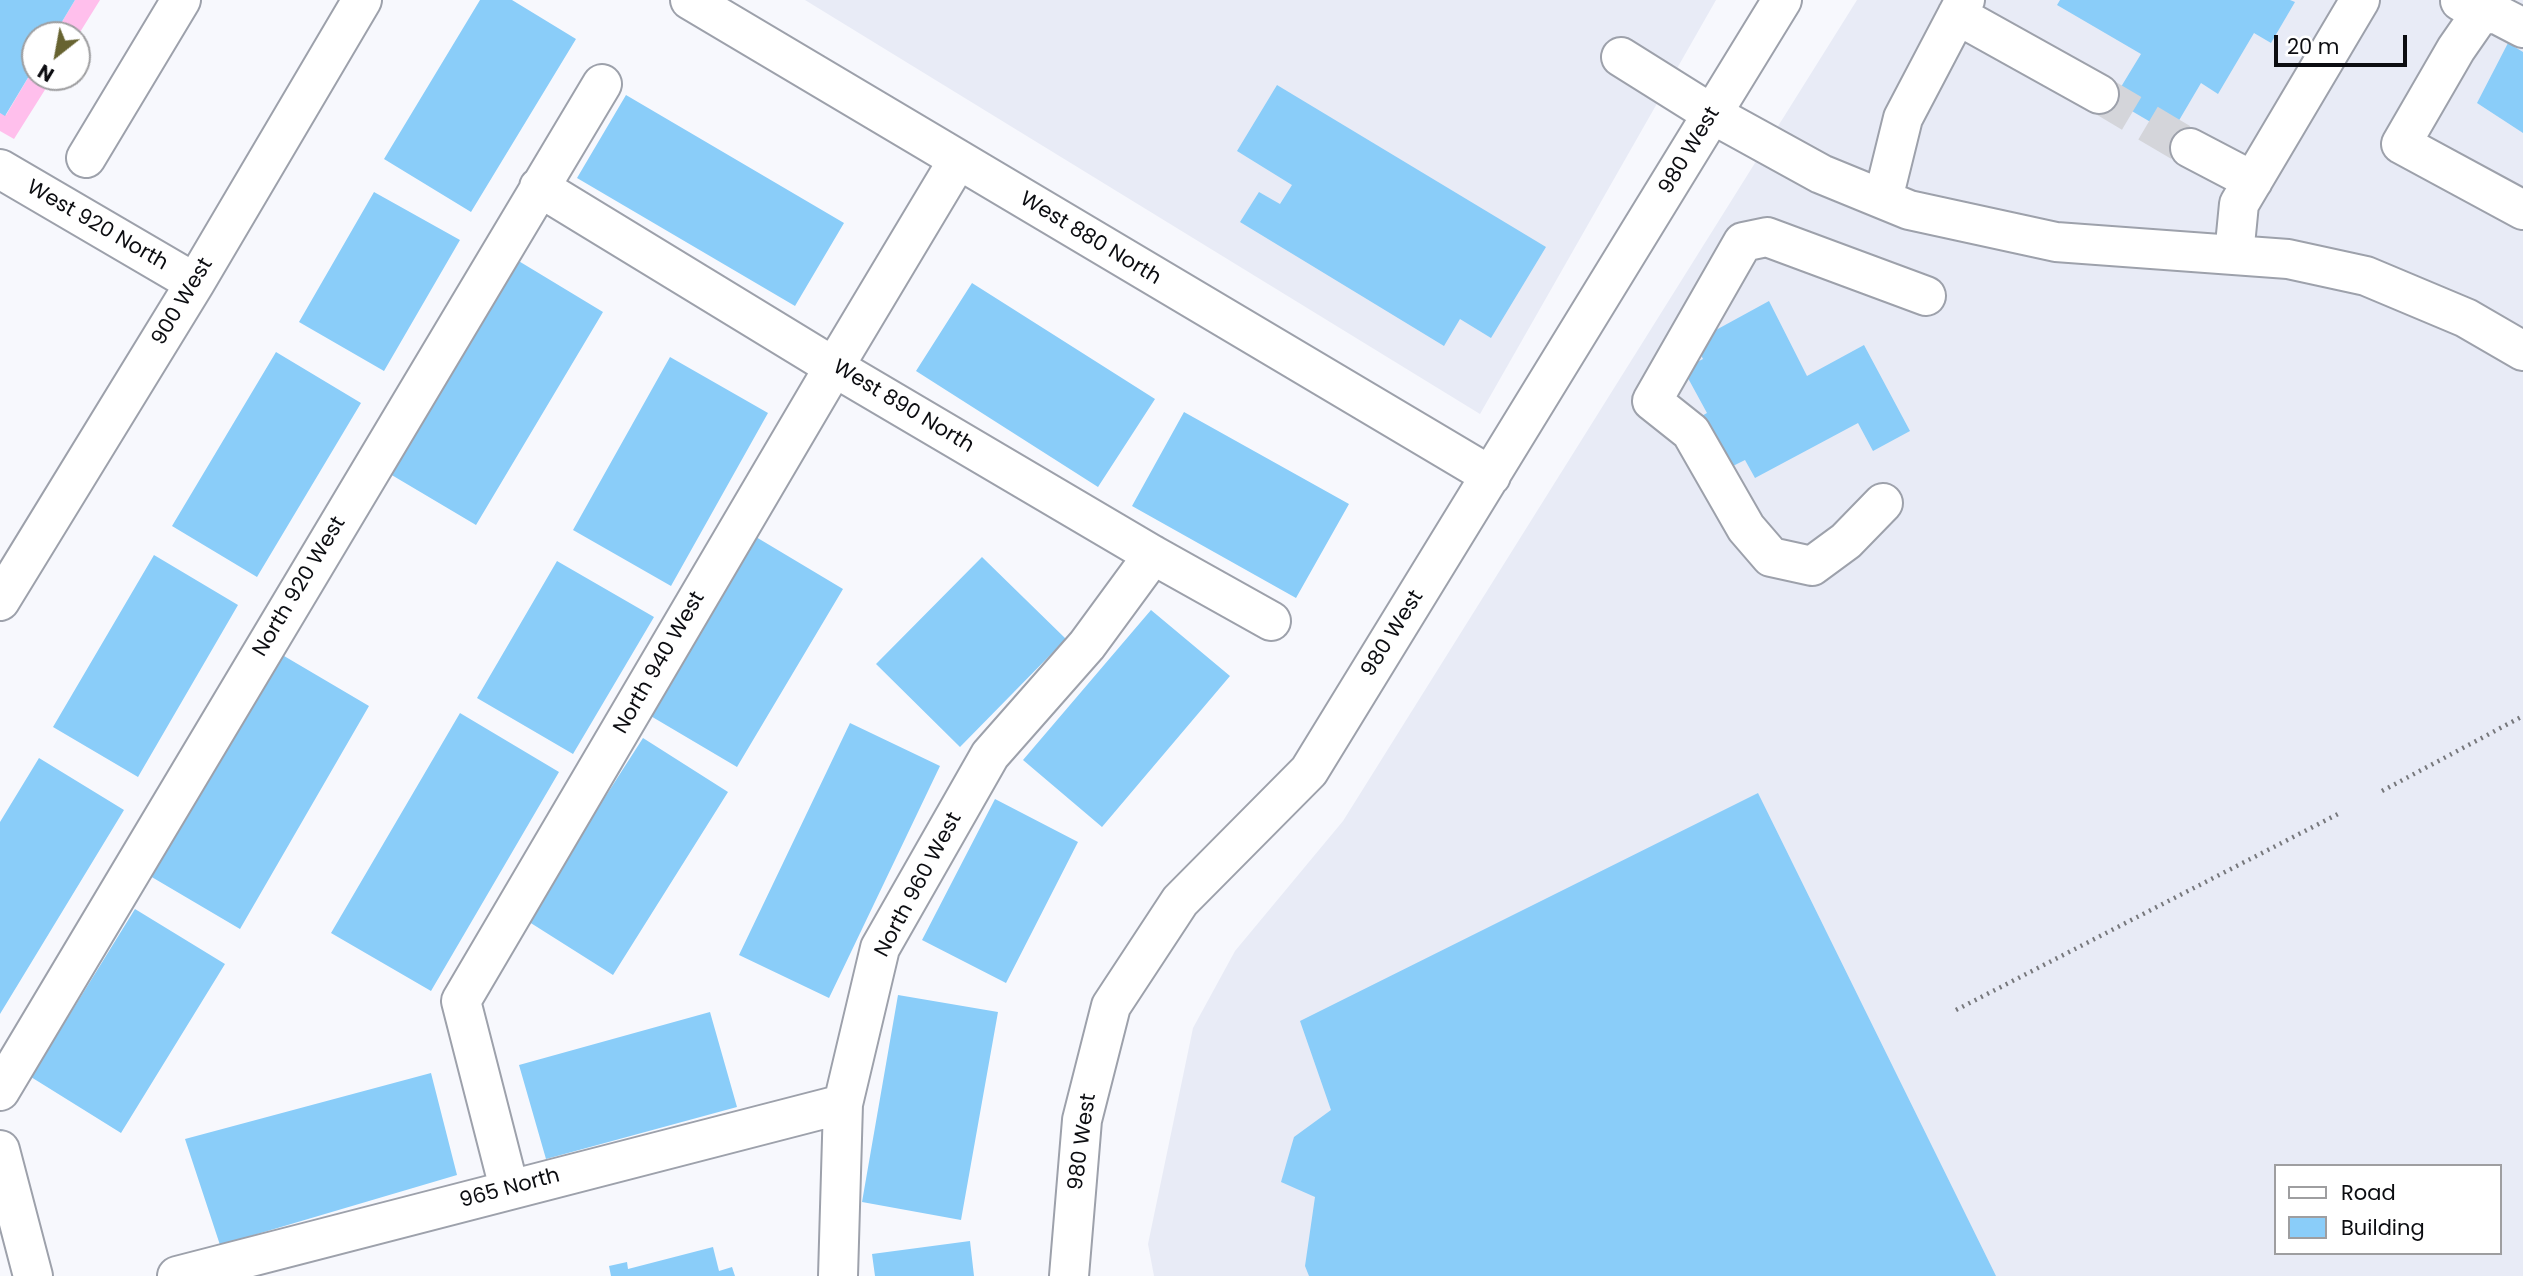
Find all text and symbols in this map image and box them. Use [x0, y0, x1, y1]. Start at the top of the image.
north arrow [21, 21, 91, 91]
scale bar [2278, 21, 2411, 65]
text: 20 m [2287, 32, 2340, 61]
text: N [33, 57, 59, 88]
street label: 980 West [1654, 103, 1726, 199]
street label: West 920 North [22, 175, 172, 277]
street label: West 880 North [1015, 187, 1165, 291]
street label: 900 West [147, 254, 219, 350]
street label: West 890 North [828, 355, 978, 459]
street label: North 920 West [248, 512, 352, 662]
street label: 980 West [1357, 586, 1429, 682]
street label: North 940 West [609, 587, 711, 739]
street label: North 960 West [870, 808, 968, 962]
street label: 980 West [1064, 1092, 1102, 1192]
street label: 965 North [457, 1164, 563, 1214]
legend [2274, 1164, 2502, 1255]
text: Road [2341, 1178, 2396, 1207]
text: Building [2341, 1213, 2425, 1242]

